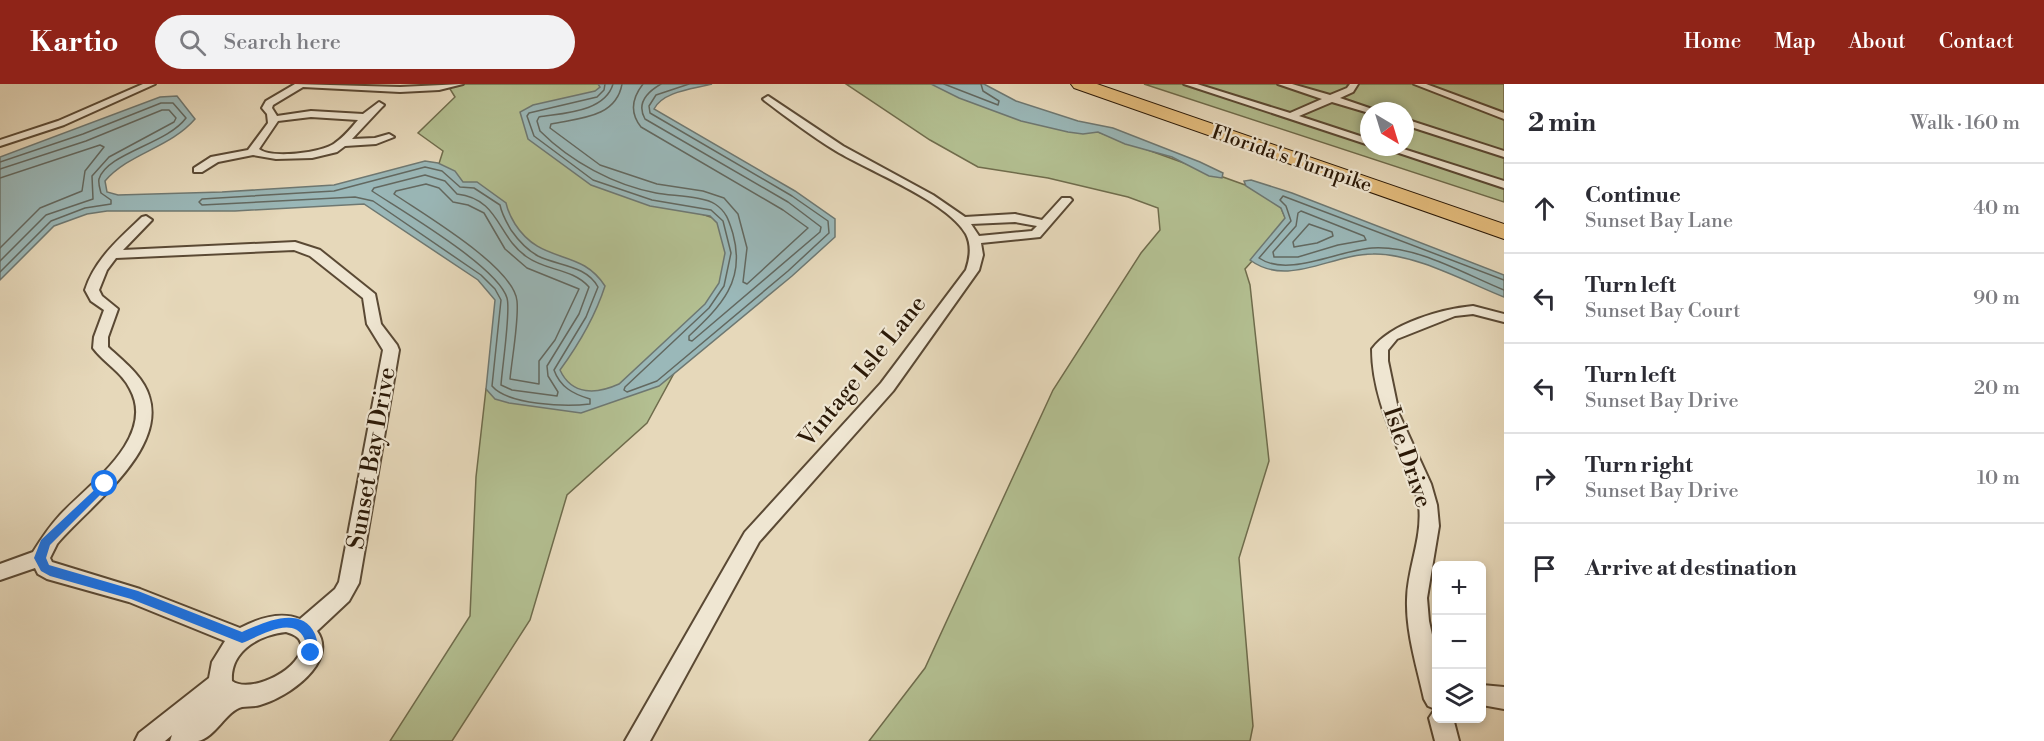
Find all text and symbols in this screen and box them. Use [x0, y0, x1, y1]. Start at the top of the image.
search box [155, 15, 575, 69]
text: Kartio [30, 25, 119, 60]
icon: search [176, 26, 209, 59]
text: Search here [224, 29, 341, 56]
text: Home [1684, 29, 1741, 55]
text: Map [1774, 29, 1816, 55]
text: About [1849, 29, 1906, 55]
text: Contact [1939, 29, 2014, 55]
north arrow [1360, 102, 1414, 156]
text: 2 min [1528, 107, 1596, 139]
text: Walk · 160 m [1910, 111, 2020, 136]
street label: Florida's Turnpike [1208, 120, 1375, 199]
text: Continue [1585, 182, 1681, 209]
icon: ahead [1528, 192, 1561, 225]
text: 40 m [1973, 196, 2020, 221]
text: Sunset Bay Lane [1585, 209, 1733, 234]
text: Turn left [1585, 272, 1676, 299]
icon: left [1528, 282, 1561, 315]
text: 90 m [1973, 286, 2020, 311]
street label: Vintage Isle Lane [792, 290, 933, 454]
text: Sunset Bay Court [1585, 299, 1740, 324]
text: Turn left [1585, 362, 1676, 389]
street label: Sunset Bay Drive [341, 365, 403, 552]
icon: left [1528, 372, 1561, 405]
text: 20 m [1974, 376, 2020, 401]
text: Sunset Bay Drive [1585, 389, 1739, 414]
street label: Isle Drive [1376, 403, 1438, 512]
text: Turn right [1585, 452, 1693, 479]
icon: right [1528, 462, 1561, 495]
text: 10 m [1977, 466, 2020, 491]
route start [91, 470, 117, 496]
text: Sunset Bay Drive [1585, 479, 1739, 504]
icon: arrive [1528, 552, 1561, 585]
text: Arrive at destination [1585, 555, 1797, 582]
map controls [1432, 561, 1486, 723]
button: + [1432, 561, 1486, 615]
button: − [1432, 615, 1486, 669]
route end [297, 639, 323, 665]
button: layers [1432, 669, 1486, 723]

